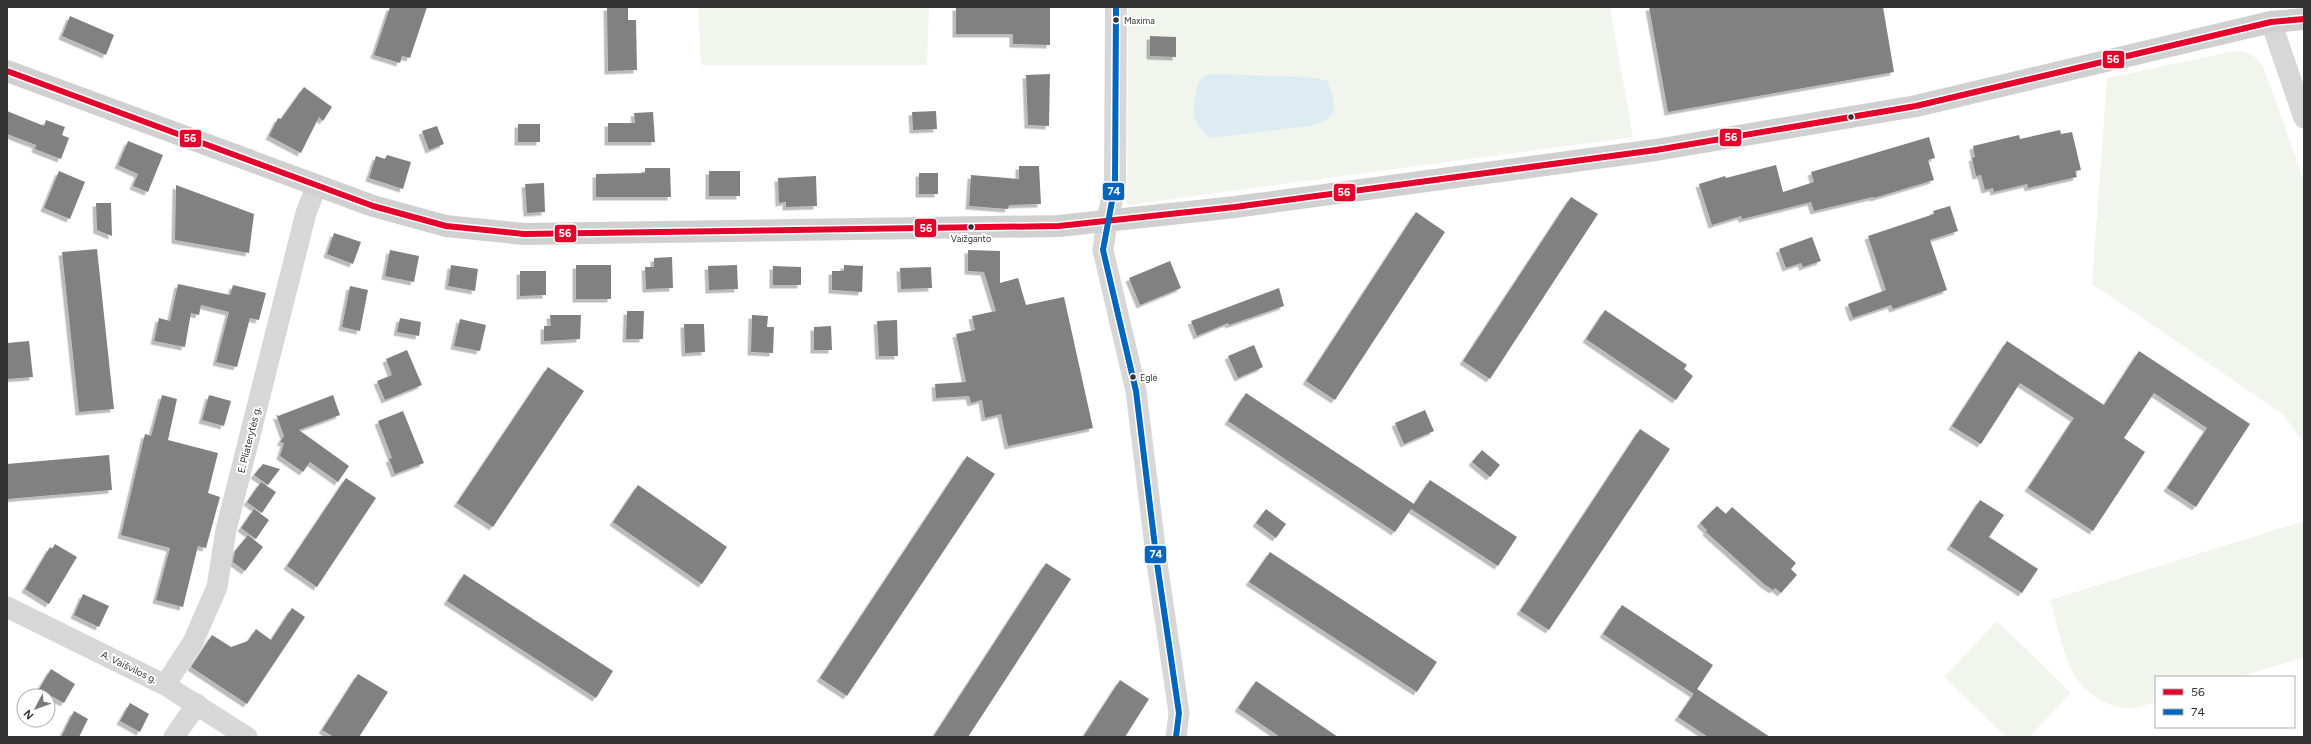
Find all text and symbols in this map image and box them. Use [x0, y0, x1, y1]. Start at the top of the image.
marker: Maxima [1111, 15, 1121, 25]
place label: Maxima [1124, 15, 1155, 26]
line badge: 56 [2102, 50, 2125, 69]
text: 56 [2107, 53, 2120, 66]
unlabelled marker [1846, 112, 1856, 122]
line badge: 56 [1719, 128, 1742, 147]
line badge: 56 [179, 129, 202, 148]
text: 56 [1725, 131, 1738, 144]
text: 56 [184, 132, 197, 145]
line badge: 74 [1102, 182, 1125, 201]
line badge: 56 [1333, 183, 1356, 202]
text: 74 [1107, 185, 1121, 198]
text: 56 [1338, 186, 1351, 199]
line badge: 56 [914, 218, 937, 238]
text: 56 [920, 222, 933, 235]
marker: Vaižganto [966, 222, 976, 232]
line badge: 56 [554, 224, 577, 243]
text: 56 [559, 227, 572, 240]
place label: Vaižganto [951, 233, 991, 244]
marker: Eglė [1128, 372, 1138, 382]
place label: Eglė [1140, 372, 1158, 383]
street label: E. Pliaterytės g. [234, 405, 264, 475]
line badge: 74 [1144, 545, 1167, 564]
text: 74 [1149, 548, 1163, 561]
street label: A. Vaišvilos g. [99, 648, 159, 686]
legend [2155, 676, 2295, 728]
text: 56 [2191, 685, 2205, 699]
north arrow [16, 688, 56, 728]
text: 74 [2191, 705, 2205, 719]
text: N [21, 707, 37, 722]

